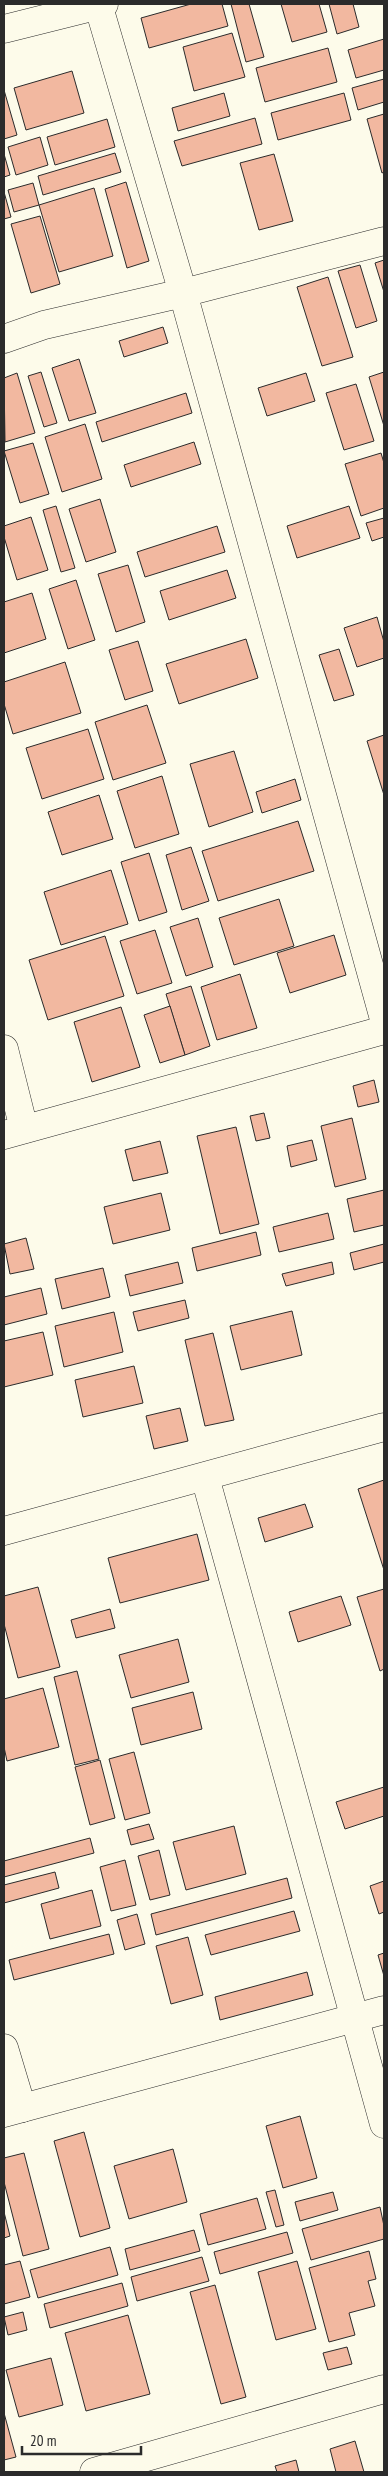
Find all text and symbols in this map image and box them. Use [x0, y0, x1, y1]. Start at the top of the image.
scale bar [22, 2424, 141, 2456]
text: 20 m [30, 2431, 56, 2450]

